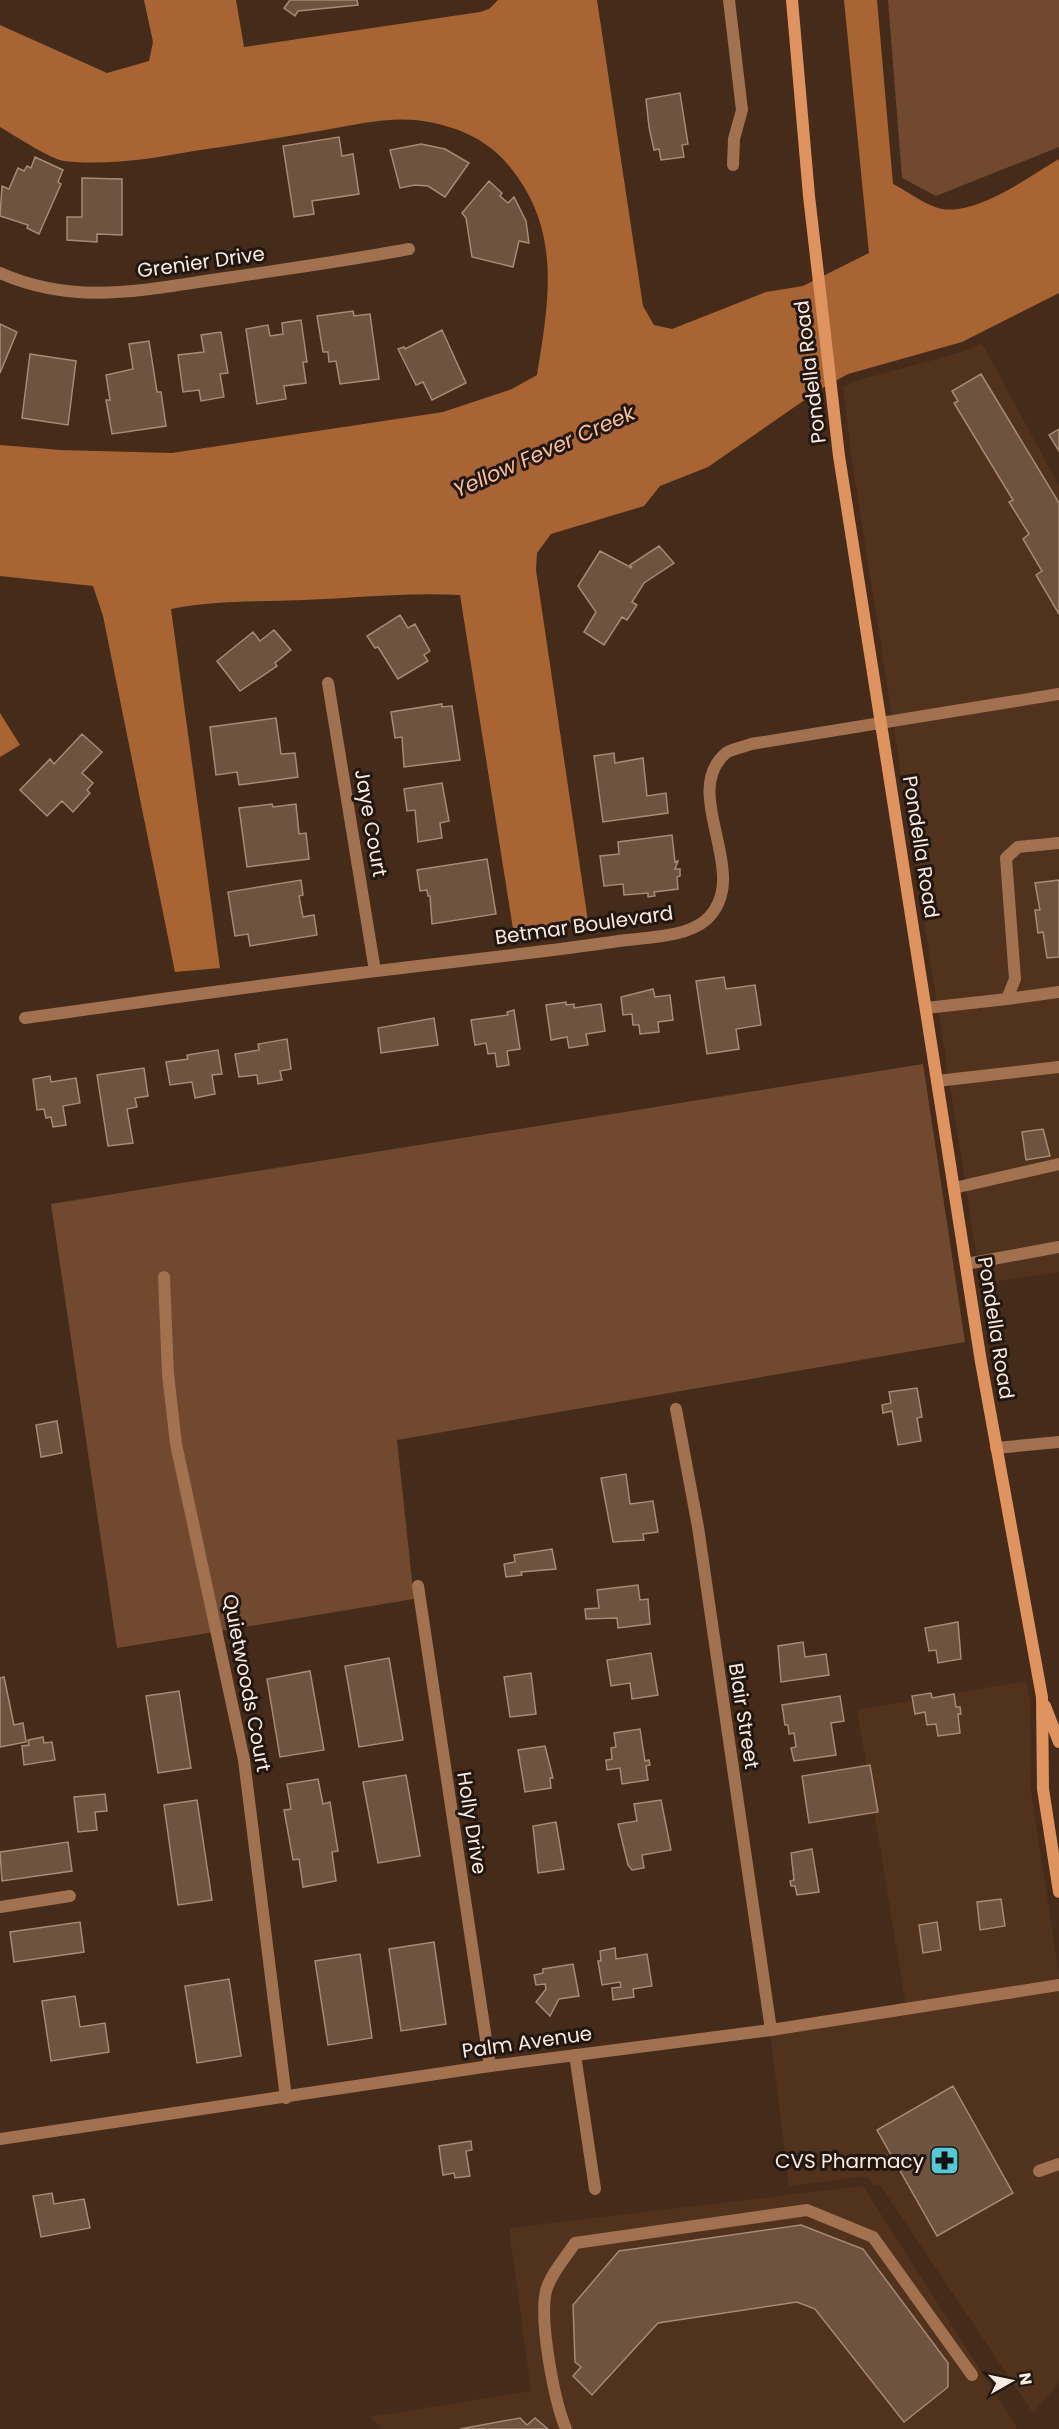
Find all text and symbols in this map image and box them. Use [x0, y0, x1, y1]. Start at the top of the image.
street label: Grenier Drive [135, 239, 267, 285]
street label: Pondella Road [787, 299, 833, 445]
water label: Yellow Fever Creek [449, 397, 640, 504]
street label: Jaye Court [348, 767, 394, 879]
street label: Pondella Road [896, 774, 946, 920]
street label: Betmar Boulevard [493, 899, 675, 951]
street label: Pondella Road [971, 1255, 1021, 1401]
street label: Quietwoods Court [216, 1592, 278, 1774]
street label: Blair Street [722, 1661, 766, 1771]
street label: Holly Drive [450, 1770, 494, 1876]
street label: Palm Avenue [460, 2019, 594, 2065]
pharmacy icon: CVS Pharmacy [929, 2145, 961, 2177]
place label: CVS Pharmacy [775, 2147, 924, 2175]
north arrow [981, 2351, 1041, 2411]
text: N [1013, 2371, 1038, 2386]

